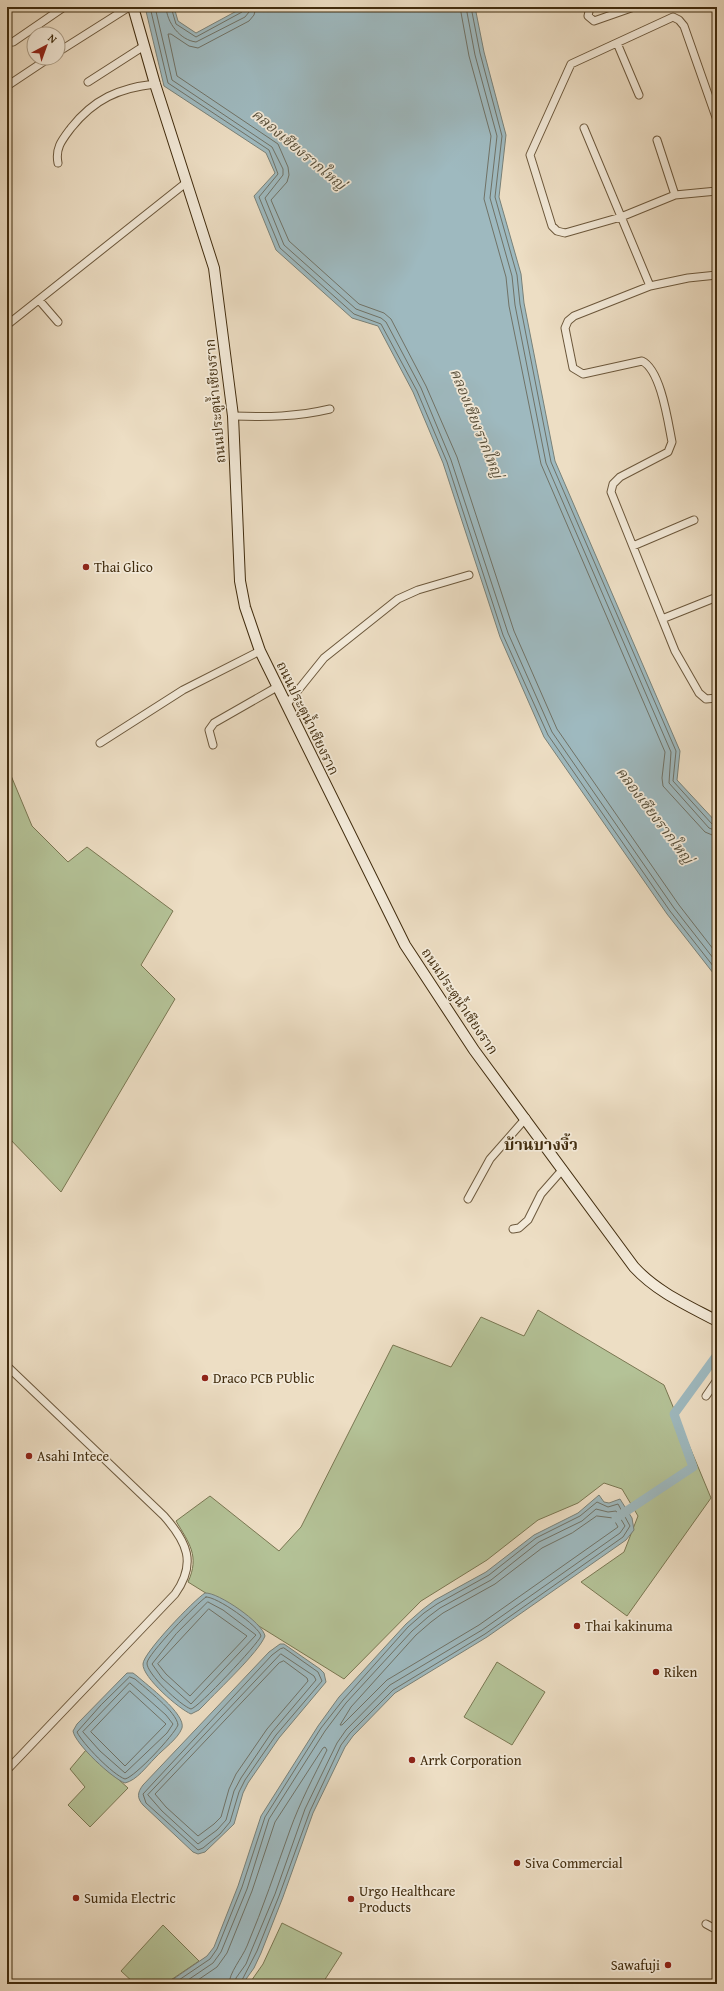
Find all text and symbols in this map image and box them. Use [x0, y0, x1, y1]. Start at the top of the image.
north arrow [26, 26, 66, 66]
text: N [45, 30, 61, 47]
water label: คลองเชียงรากใหญ่ [247, 103, 352, 196]
street label: ถนนประตูน้ำเชียงราก [200, 338, 230, 464]
water label: คลองเชียงรากใหญ่ [445, 365, 509, 483]
place label: Thai Glico [94, 557, 153, 577]
marker: Thai Glico [81, 562, 91, 572]
street label: ถนนประตูน้ำเชียงราก [272, 658, 344, 778]
water label: คลองเชียงรากใหญ่ [611, 762, 700, 870]
street label: ถนนประตูน้ำเชียงราก [417, 944, 503, 1058]
district label: บ้านบางงิ้ว [504, 1132, 578, 1156]
place label: Draco PCB PUblic [213, 1368, 314, 1388]
marker: Draco PCB PUblic [200, 1373, 210, 1383]
place label: Asahi Intece [37, 1446, 109, 1466]
marker: Asahi Intece [24, 1451, 34, 1461]
place label: Thai kakinuma [585, 1616, 673, 1636]
marker: Thai kakinuma [572, 1621, 582, 1631]
place label: Riken [664, 1662, 697, 1682]
marker: Riken [651, 1667, 661, 1677]
place label: Arrk Corporation [420, 1750, 522, 1770]
marker: Arrk Corporation [407, 1755, 417, 1765]
place label: Siva Commercial [525, 1853, 623, 1873]
marker: Siva Commercial [512, 1858, 522, 1868]
place label: Urgo Healthcare Products [359, 1881, 456, 1917]
place label: Sumida Electric [84, 1888, 176, 1908]
marker: Sumida Electric [71, 1893, 81, 1903]
marker: Urgo Healthcare Products [346, 1894, 356, 1904]
place label: Sawafuji [611, 1955, 660, 1975]
marker: Sawafuji [663, 1960, 673, 1970]

